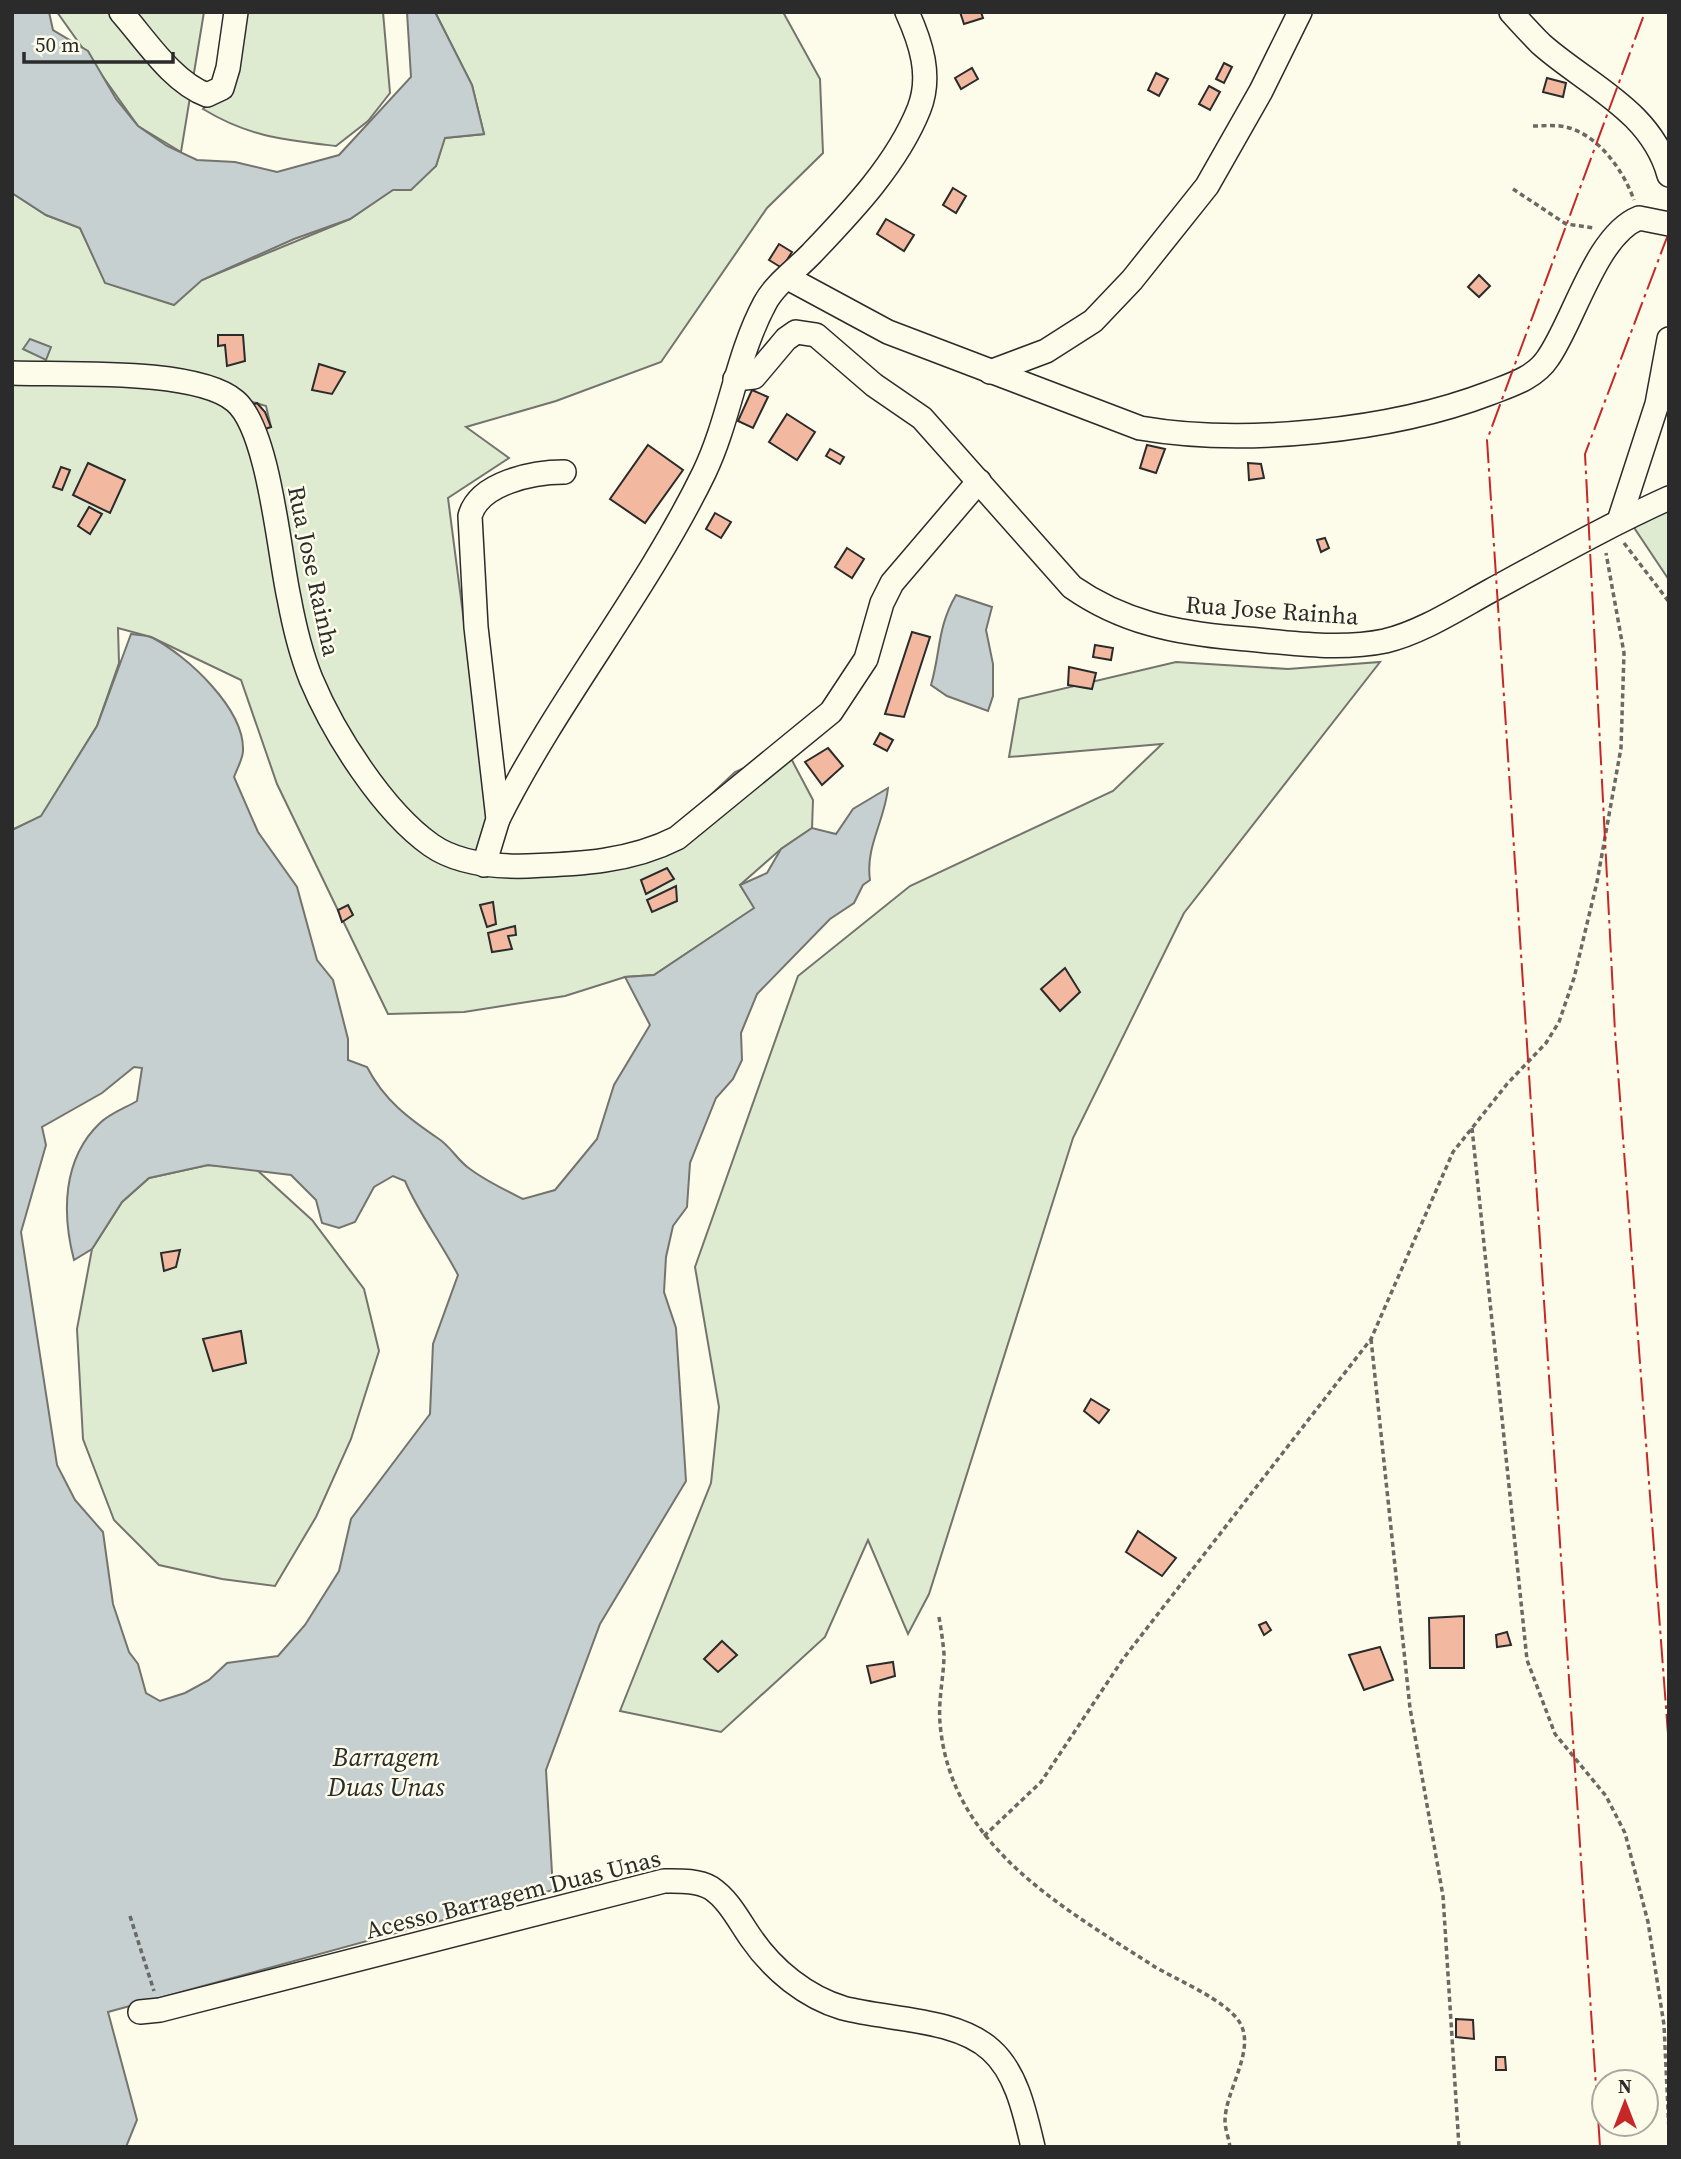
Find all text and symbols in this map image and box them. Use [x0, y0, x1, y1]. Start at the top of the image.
scale bar [24, 21, 173, 65]
text: 50 m [35, 30, 80, 59]
street label: Rua Jose Rainha [280, 483, 348, 660]
street label: Rua Jose Rainha [1184, 587, 1360, 633]
water label: Barragem Duas Unas [326, 1739, 445, 1805]
street label: Acesso Barragem Duas Unas [362, 1841, 664, 1947]
north arrow [1590, 2068, 1660, 2138]
text: N [1618, 2073, 1632, 2099]

